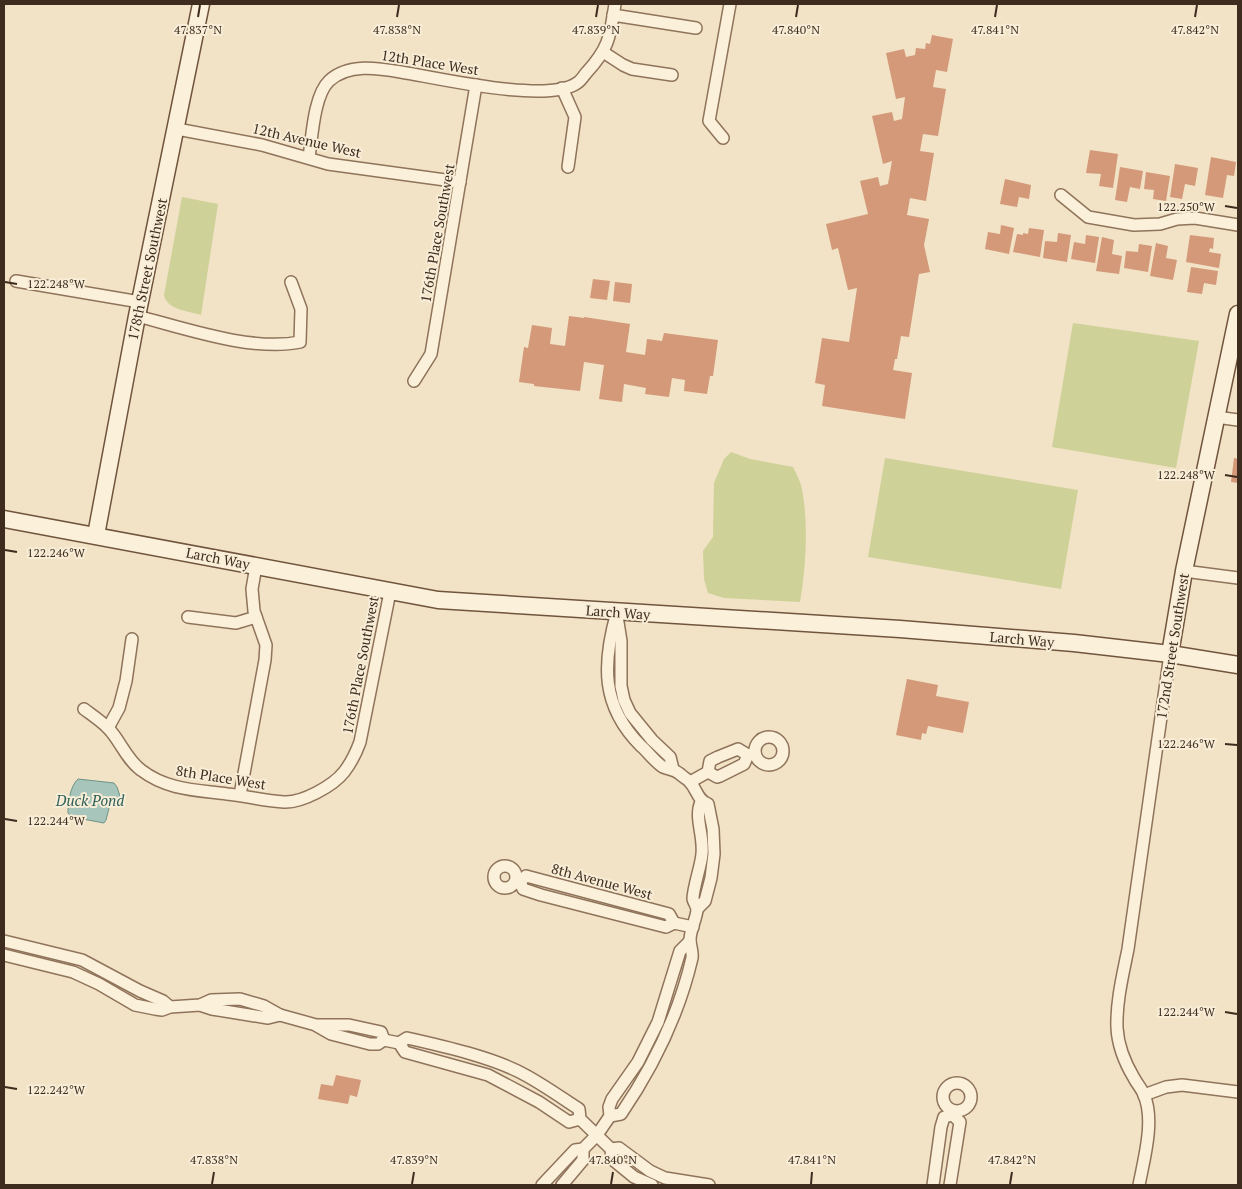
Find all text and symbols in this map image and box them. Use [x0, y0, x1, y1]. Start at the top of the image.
text: 47.837°N [174, 22, 222, 37]
text: 47.838°N [373, 22, 421, 37]
text: 47.839°N [572, 22, 620, 37]
text: 47.840°N [772, 22, 820, 37]
text: 47.841°N [971, 22, 1019, 37]
text: 47.842°N [1171, 22, 1219, 37]
street label: 12th Place West [380, 45, 481, 79]
street label: 12th Avenue West [251, 118, 364, 162]
street label: 176th Place Southwest [415, 161, 459, 304]
street label: 178th Street Southwest [123, 195, 172, 342]
text: 122.250°W [1157, 199, 1216, 214]
text: 122.248°W [27, 276, 86, 291]
text: 122.248°W [1157, 467, 1216, 482]
street label: Larch Way [184, 543, 252, 574]
text: 122.246°W [27, 545, 86, 560]
street label: 172nd Street Southwest [1151, 571, 1193, 720]
street label: 176th Place Southwest [337, 593, 383, 736]
street label: Larch Way [585, 600, 652, 624]
street label: Larch Way [989, 627, 1056, 651]
text: 122.246°W [1157, 736, 1216, 751]
street label: 8th Place West [175, 760, 268, 794]
water label: Duck Pond [55, 790, 125, 810]
text: 122.244°W [27, 813, 86, 828]
street label: 8th Avenue West [549, 858, 655, 904]
text: 122.244°W [1157, 1004, 1216, 1019]
text: 122.242°W [27, 1082, 86, 1097]
text: 47.838°N [190, 1152, 238, 1167]
text: 47.839°N [390, 1152, 438, 1167]
text: 47.840°N [589, 1152, 637, 1167]
text: 47.841°N [788, 1152, 836, 1167]
text: 47.842°N [988, 1152, 1036, 1167]

